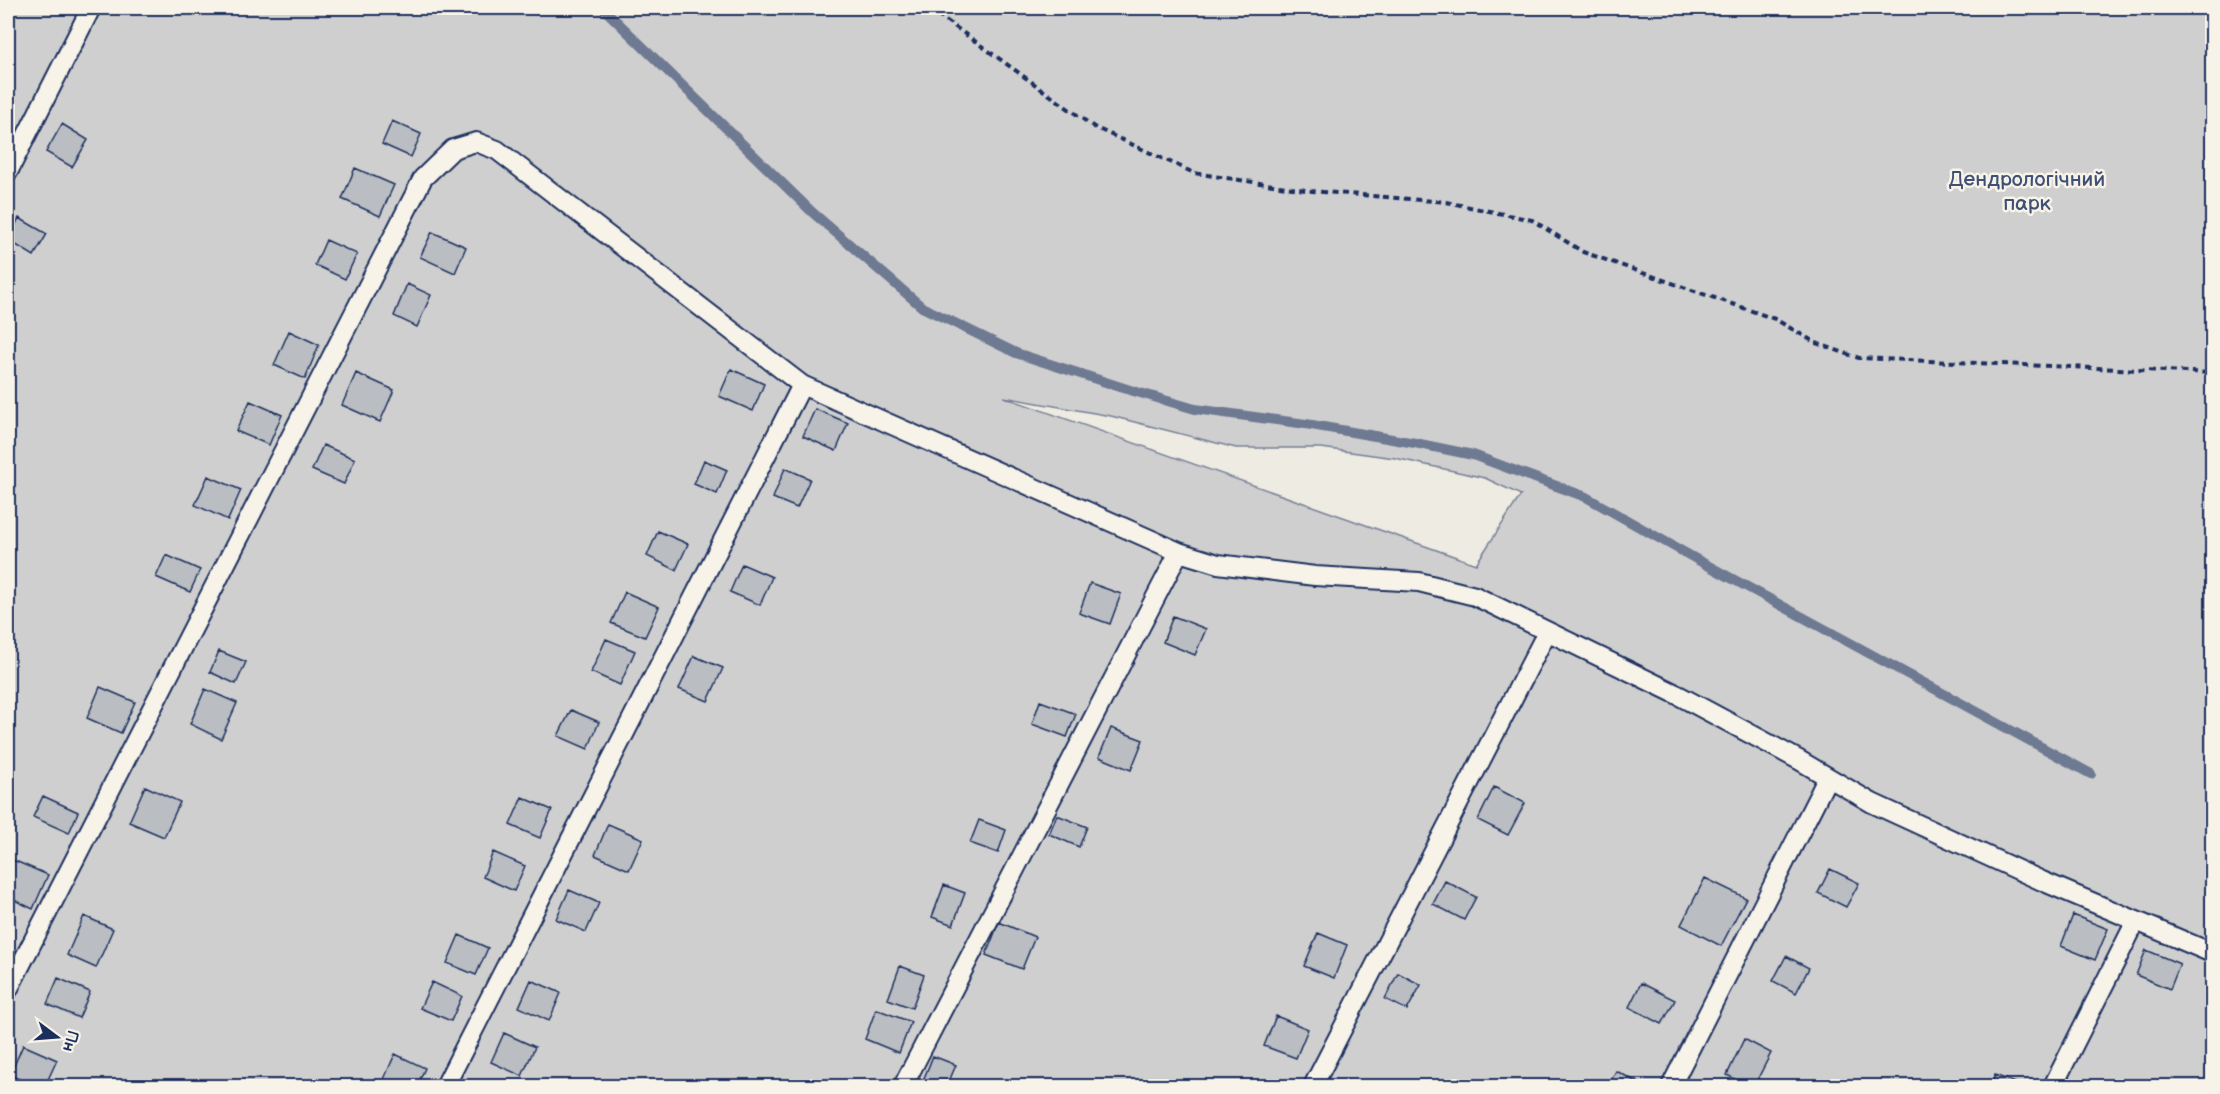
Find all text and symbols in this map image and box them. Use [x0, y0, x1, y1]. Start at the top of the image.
park label: Дендрологічний парк [1949, 167, 2105, 216]
north arrow [27, 1007, 87, 1067]
text: Пн [58, 1028, 82, 1054]

